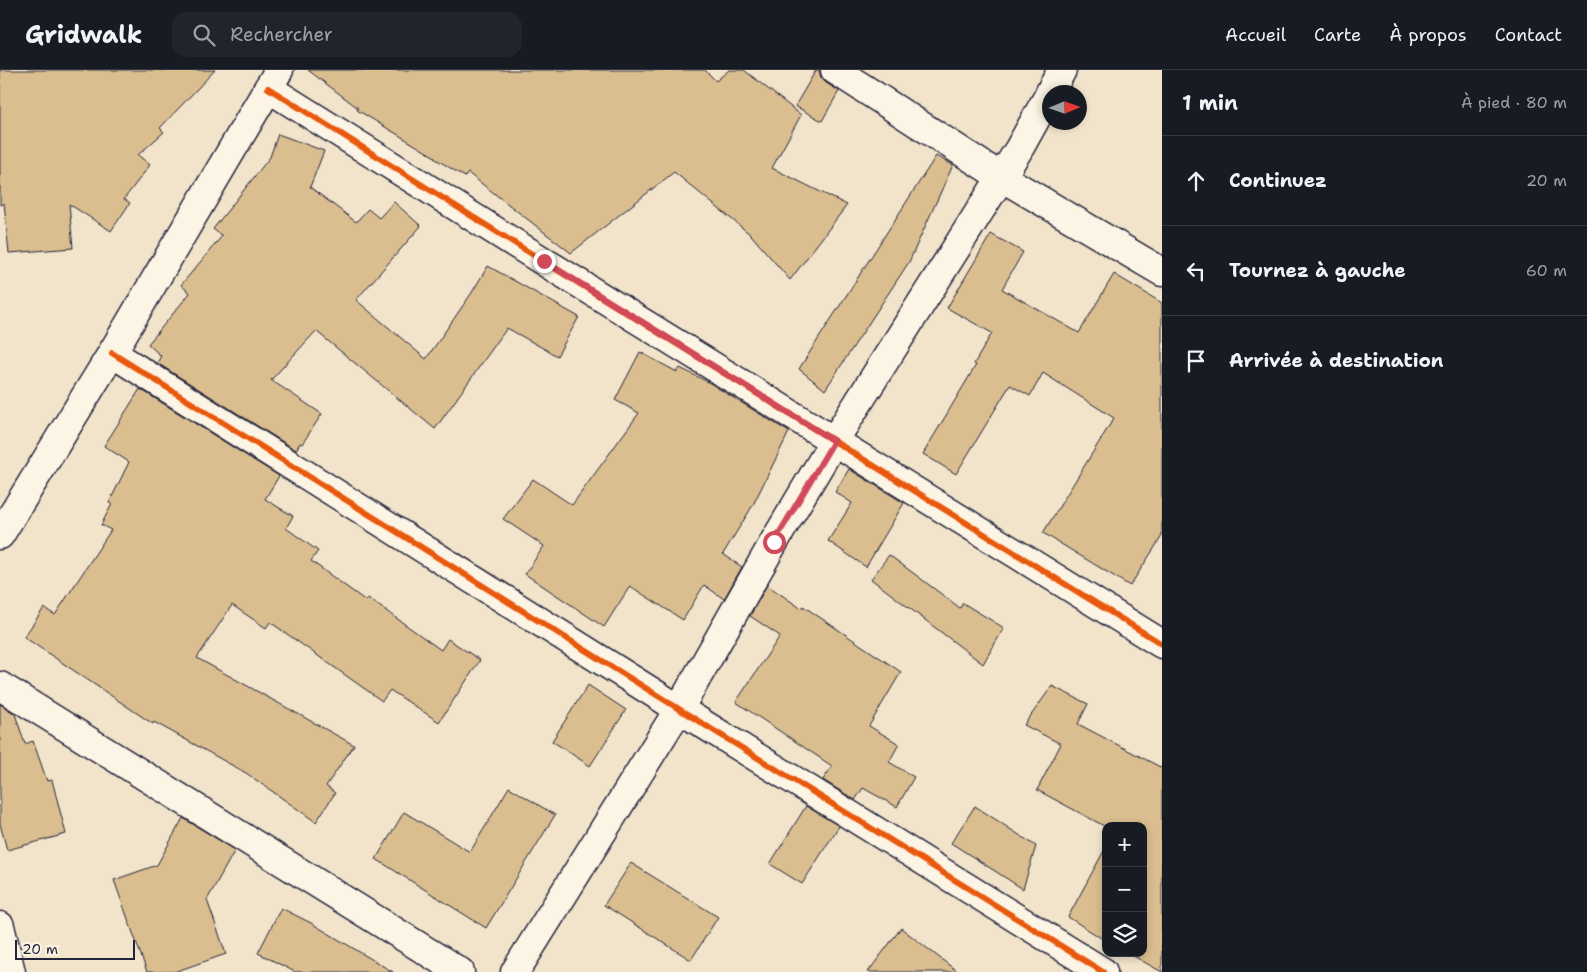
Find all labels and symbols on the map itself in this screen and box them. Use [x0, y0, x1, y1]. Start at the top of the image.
north arrow [1042, 85, 1087, 130]
route end [533, 250, 556, 273]
route start [763, 531, 786, 554]
scale bar [15, 937, 135, 960]

